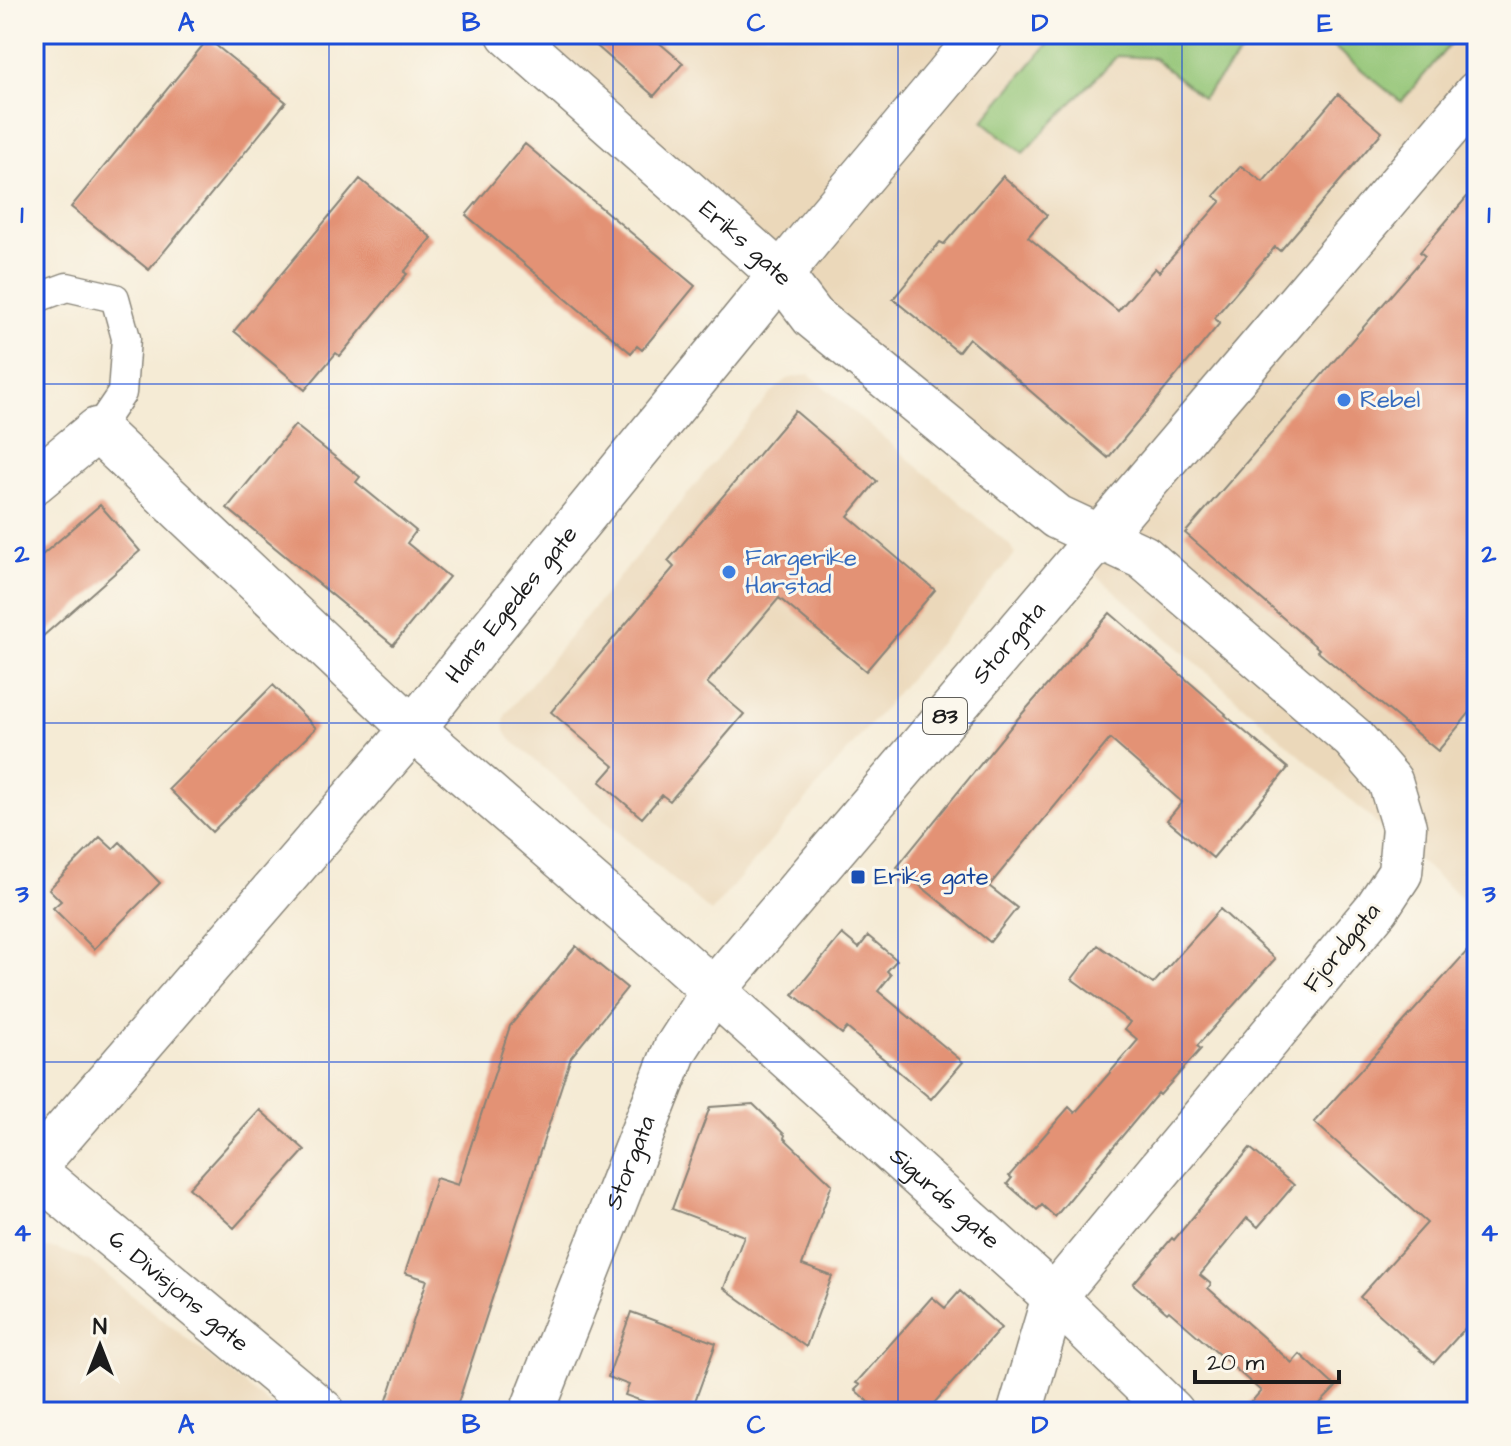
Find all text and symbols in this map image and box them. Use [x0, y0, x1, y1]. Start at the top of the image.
text: A [178, 5, 195, 41]
text: B [462, 5, 481, 41]
text: C [747, 5, 766, 41]
text: D [1032, 5, 1049, 41]
text: E [1317, 5, 1333, 41]
street label: Eriks gate [691, 193, 801, 293]
text: 1 [20, 197, 24, 233]
text: 1 [1487, 197, 1491, 233]
place label: Rebel [1360, 383, 1420, 417]
marker: Rebel [1335, 391, 1353, 409]
street label: Hans Egedes gate [438, 518, 586, 691]
text: 2 [14, 536, 30, 572]
text: 2 [1481, 536, 1497, 572]
place label: Fargerike Harstad [745, 541, 857, 603]
marker: Fargerike Harstad [720, 563, 738, 581]
street label: Storgata [964, 595, 1054, 692]
road number: 83 [923, 698, 967, 734]
place label: Eriks gate [874, 860, 989, 895]
marker: Eriks gate [849, 868, 867, 886]
text: 3 [14, 876, 29, 912]
text: 3 [1481, 876, 1496, 912]
street label: Fjordgata [1295, 896, 1389, 1001]
street label: Storgata [597, 1111, 664, 1215]
street label: Sigurds gate [882, 1140, 1007, 1257]
text: 4 [13, 1215, 31, 1251]
text: 4 [1480, 1215, 1498, 1251]
street label: 6. Divisjons gate [101, 1223, 256, 1360]
north arrow [60, 1306, 140, 1386]
text: N [93, 1312, 107, 1343]
scale bar [1195, 1334, 1339, 1384]
text: 20 m [1207, 1346, 1264, 1380]
text: A [178, 1407, 195, 1443]
text: B [462, 1407, 481, 1443]
text: C [747, 1407, 766, 1443]
text: D [1032, 1407, 1049, 1443]
text: E [1317, 1407, 1333, 1443]

